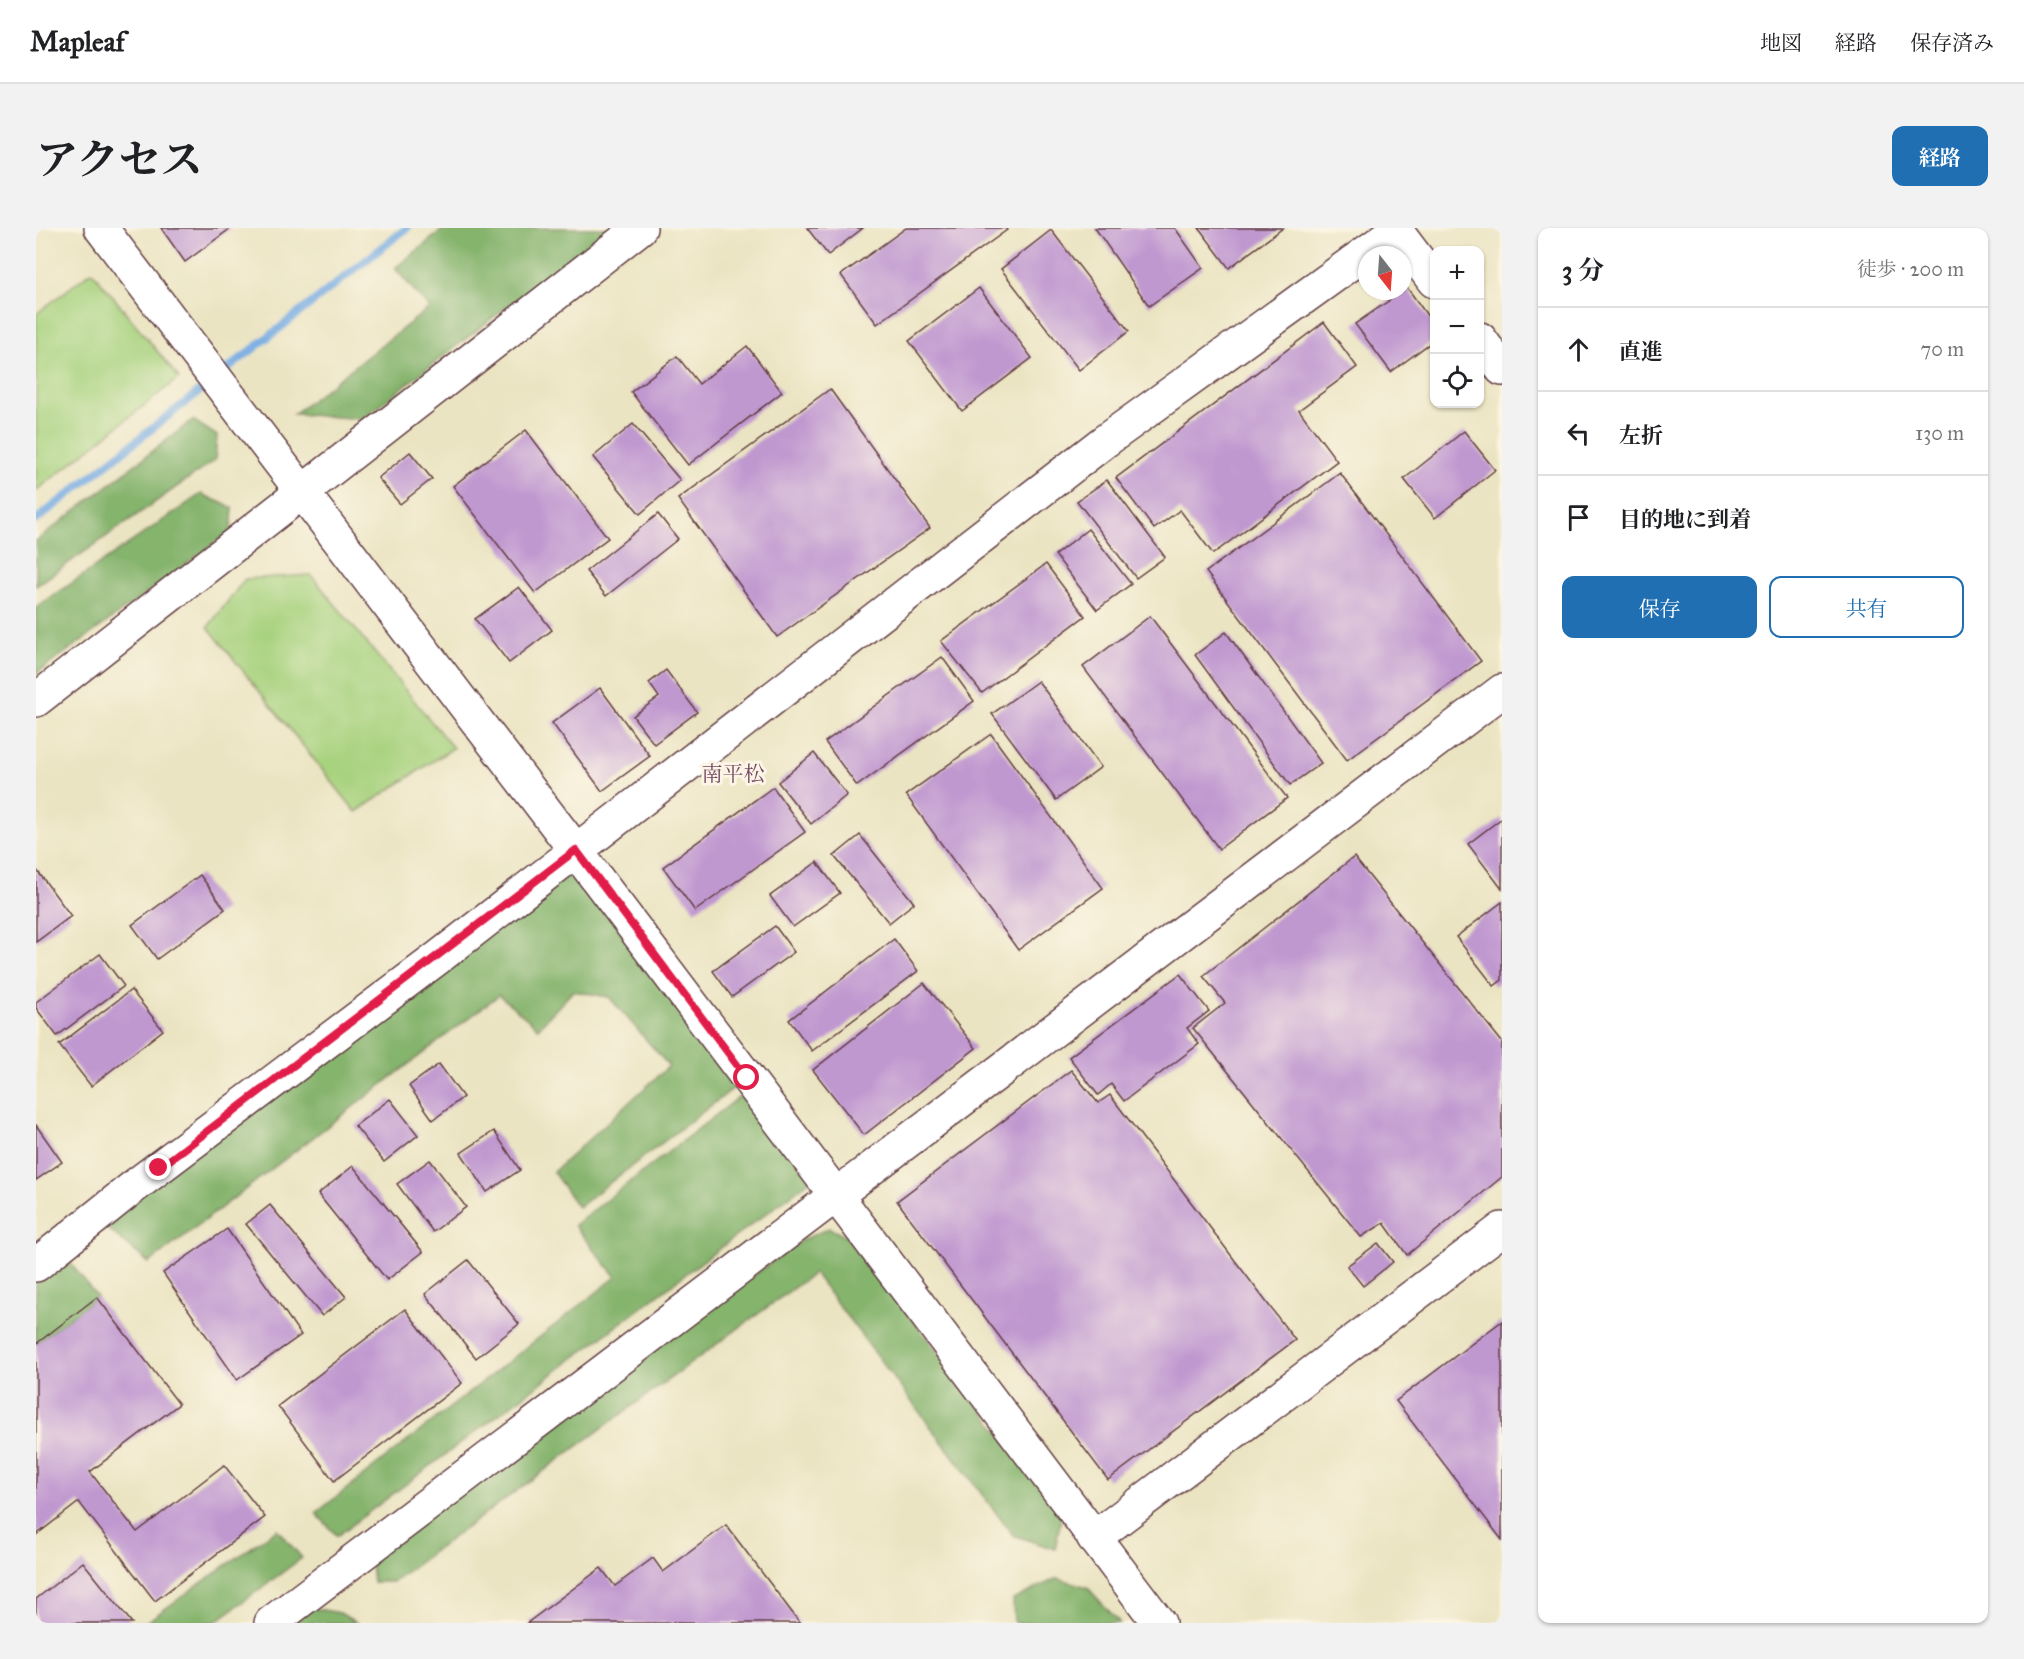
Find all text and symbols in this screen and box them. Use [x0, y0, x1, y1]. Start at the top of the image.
text: Mapleaf [30, 24, 125, 59]
text: 地図 [1760, 30, 1802, 56]
text: 経路 [1835, 30, 1877, 56]
text: 保存済み [1910, 30, 1994, 56]
button: 経路 [1892, 126, 1988, 186]
text: アクセス [36, 134, 203, 186]
north arrow [1358, 246, 1412, 300]
map controls [1430, 246, 1484, 408]
button: + [1430, 246, 1484, 300]
text: 3 分 [1562, 254, 1604, 286]
text: 徒歩 · 200 m [1857, 257, 1964, 281]
button: − [1430, 300, 1484, 354]
icon: ahead [1562, 333, 1595, 366]
text: 70 m [1921, 337, 1964, 361]
text: 直進 [1619, 338, 1663, 365]
button: locate [1430, 354, 1484, 408]
icon: left [1562, 417, 1595, 450]
text: 130 m [1915, 421, 1964, 445]
text: 左折 [1619, 422, 1663, 449]
icon: arrive [1562, 501, 1595, 534]
text: 目的地に到着 [1619, 506, 1751, 533]
button: 保存 [1562, 576, 1757, 638]
button: 共有 [1769, 576, 1964, 638]
district label: 南平松 [702, 761, 765, 787]
route start [733, 1064, 759, 1090]
route end [145, 1154, 171, 1180]

